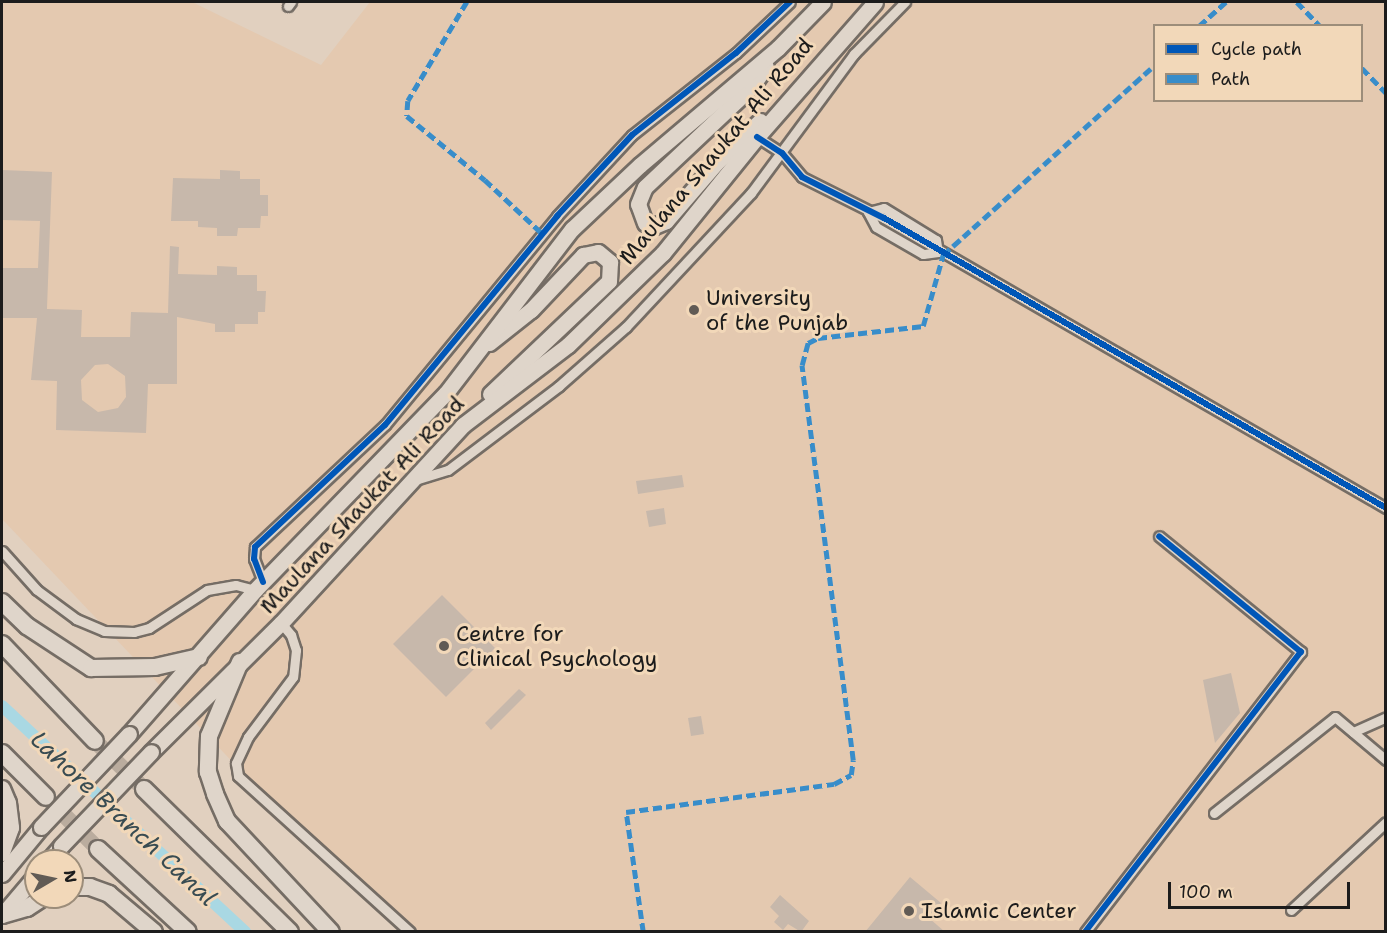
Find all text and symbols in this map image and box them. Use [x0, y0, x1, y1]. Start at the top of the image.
legend [1153, 24, 1363, 102]
street label: Maulana Shaukat Ali Road [613, 32, 819, 270]
text: Cycle path [1211, 37, 1302, 61]
text: Path [1211, 67, 1250, 91]
place label: University of the Punjab [706, 284, 848, 336]
marker: University of the Punjab [687, 303, 701, 317]
street label: Maulana Shaukat Ali Road [254, 391, 470, 619]
place label: Centre for Clinical Psychology [456, 620, 657, 672]
marker: Centre for Clinical Psychology [437, 639, 451, 653]
water label: Lahore Branch Canal [24, 725, 222, 913]
north arrow [24, 849, 84, 909]
text: N [59, 869, 82, 884]
scale bar [1171, 870, 1352, 908]
text: 100 m [1179, 880, 1233, 904]
place label: Islamic Center [921, 898, 1077, 924]
marker: Islamic Center [902, 904, 916, 918]

